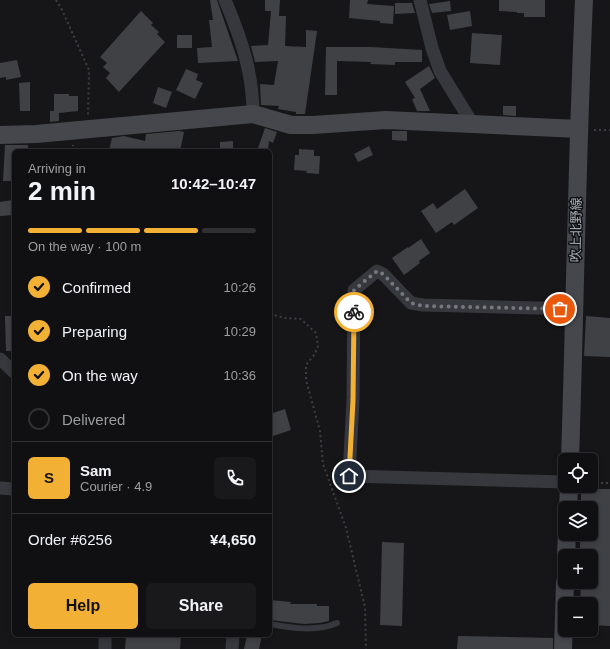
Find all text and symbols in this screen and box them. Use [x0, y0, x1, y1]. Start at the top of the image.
text: Arriving in [28, 161, 86, 176]
text: 10:42–10:47 [171, 175, 256, 192]
text: 2 min [28, 176, 96, 206]
street label: 吹上北野線 [568, 197, 584, 263]
text: On the way · 100 m [28, 239, 141, 254]
icon: check [28, 276, 50, 298]
text: Confirmed [62, 279, 131, 296]
text: 10:26 [223, 280, 256, 295]
courier [334, 292, 374, 332]
pin [543, 292, 577, 326]
icon: bag [549, 298, 571, 320]
icon: bike [343, 301, 365, 323]
icon: check [28, 320, 50, 342]
text: Preparing [62, 323, 127, 340]
text: 10:29 [223, 324, 256, 339]
icon: check [28, 364, 50, 386]
text: On the way [62, 367, 138, 384]
text: 10:36 [223, 368, 256, 383]
text: Delivered [62, 411, 125, 428]
map controls [558, 453, 598, 637]
button: locate [558, 453, 598, 493]
button: phone [214, 457, 256, 499]
pin [332, 459, 366, 493]
text: Sam [80, 462, 112, 479]
icon: home [338, 465, 360, 487]
text: S [44, 469, 54, 486]
text: Courier · 4.9 [80, 479, 152, 494]
button: layers [558, 501, 598, 541]
text: Order #6256 [28, 531, 112, 548]
text: ¥4,650 [210, 531, 256, 548]
button: + [558, 549, 598, 589]
button: Help [28, 583, 138, 629]
button: Share [146, 583, 256, 629]
button: − [558, 597, 598, 637]

